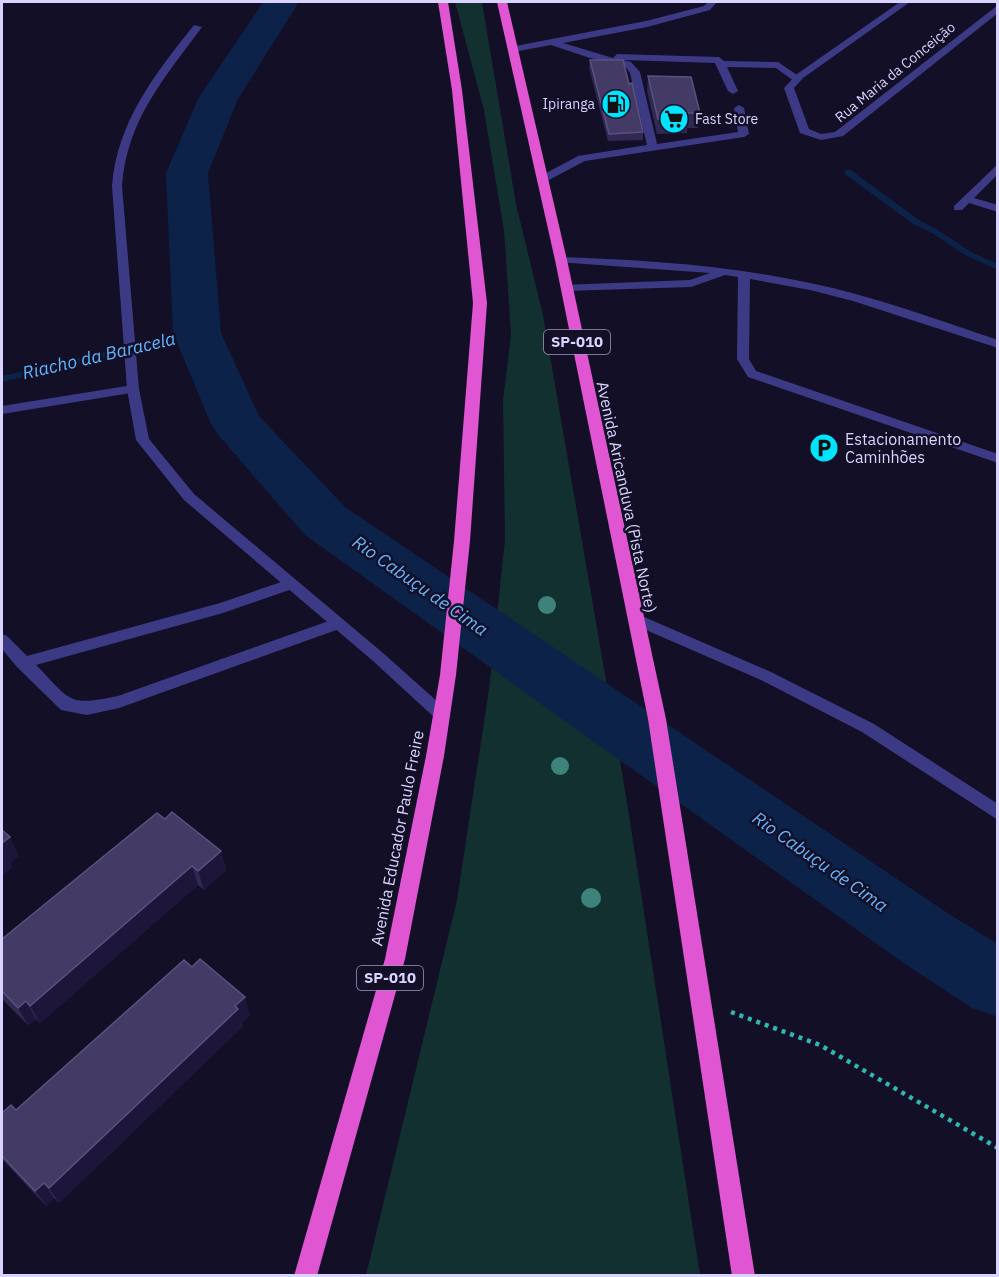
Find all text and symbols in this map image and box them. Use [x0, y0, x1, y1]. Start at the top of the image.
street label: Rua Maria da Conceição [831, 18, 959, 126]
fuel station icon: Ipiranga [600, 88, 632, 120]
place label: Ipiranga [542, 95, 596, 113]
supermarket icon: Fast Store [658, 103, 690, 135]
place label: Fast Store [695, 110, 759, 128]
water label: Riacho da Baracela [20, 327, 178, 384]
road number: SP-010 [544, 330, 610, 354]
street label: Avenida Aricanduva (Pista Norte) [593, 380, 661, 614]
place label: Estacionamento Caminhões [845, 429, 961, 467]
parking icon: Estacionamento Caminhões [808, 432, 840, 464]
water label: Rio Cabuçu de Cima [348, 530, 492, 641]
street label: Avenida Educador Paulo Freire [366, 728, 428, 947]
water label: Rio Cabuçu de Cima [748, 806, 892, 917]
road number: SP-010 [357, 966, 423, 990]

